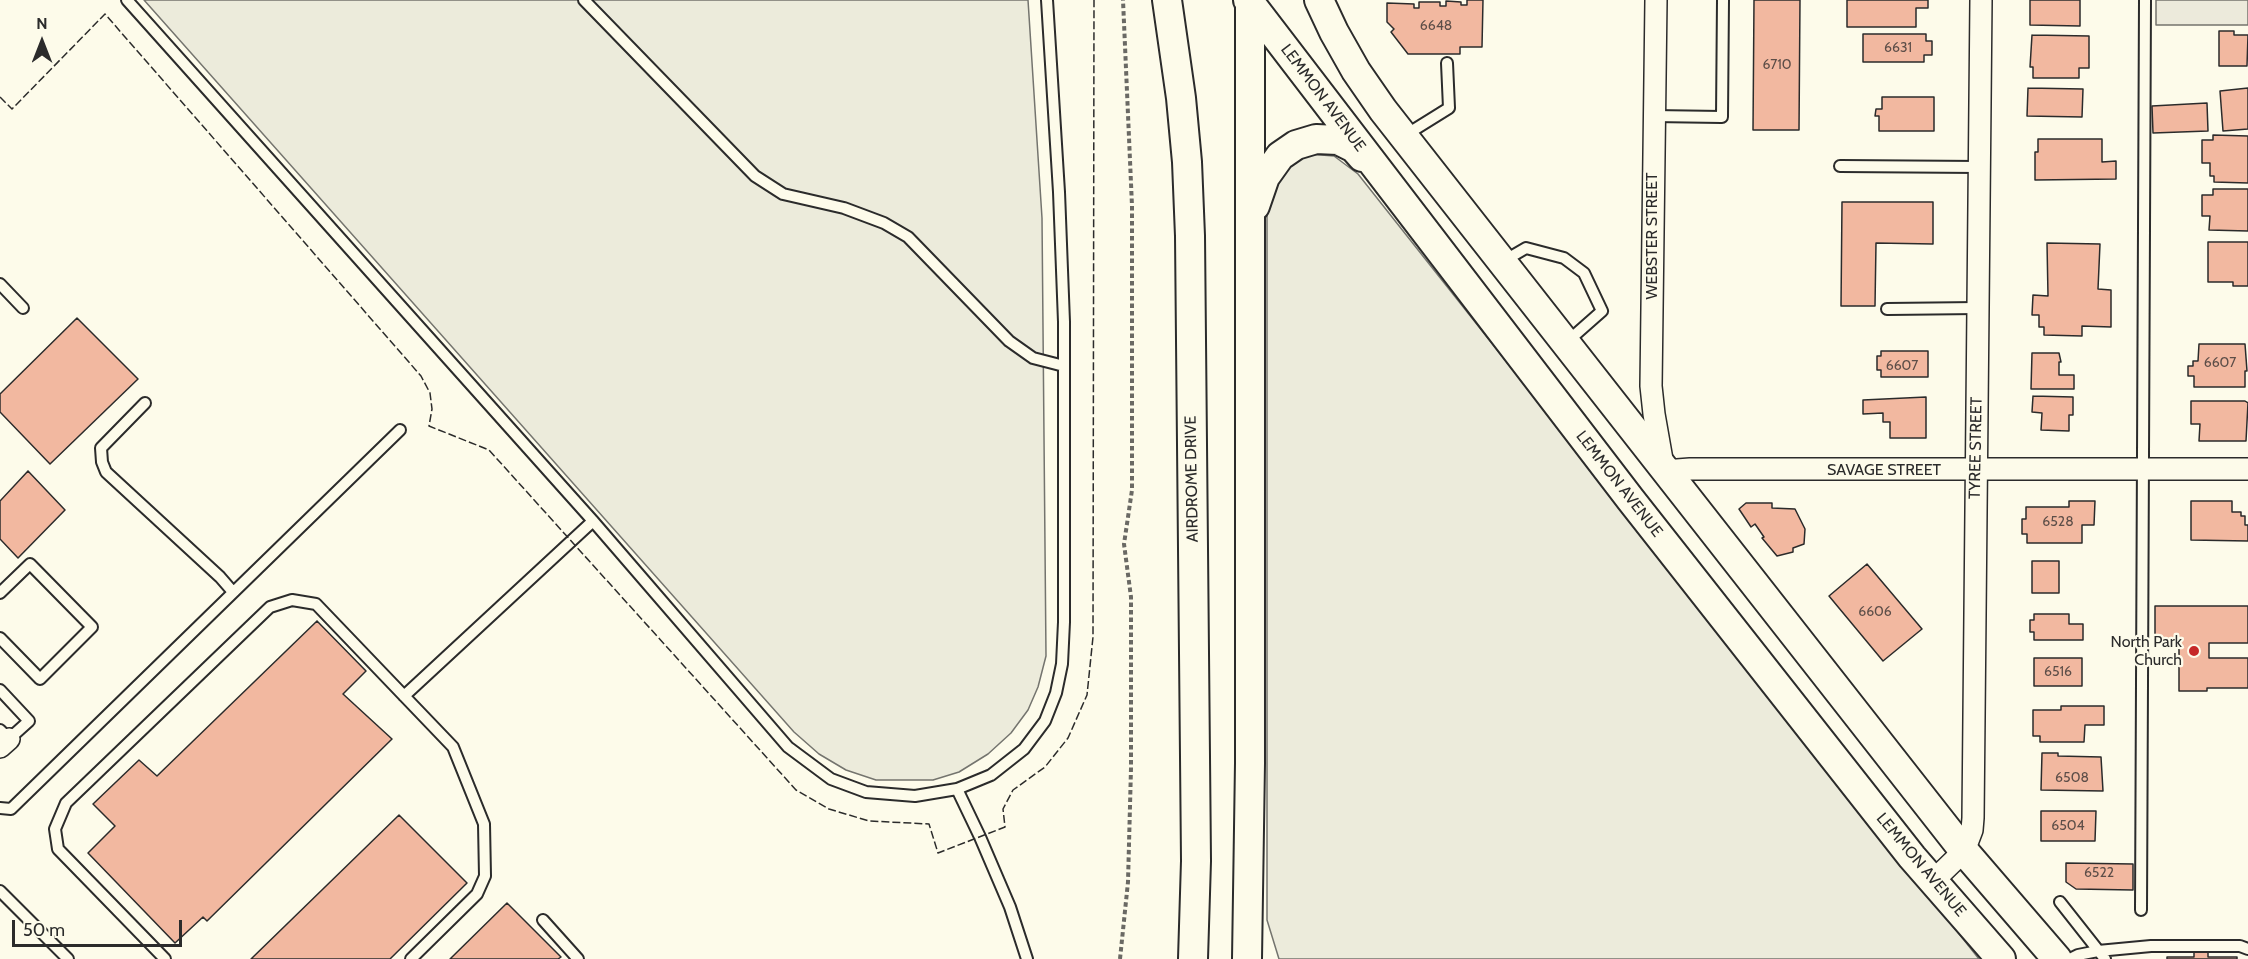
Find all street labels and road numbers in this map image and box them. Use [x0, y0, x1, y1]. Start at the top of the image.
street label: LEMMON AVENUE [1276, 41, 1370, 155]
street label: WEBSTER STREET [1642, 172, 1662, 300]
street label: TYREE STREET [1966, 397, 1986, 499]
street label: AIRDROME DRIVE [1181, 416, 1203, 542]
street label: LEMMON AVENUE [1572, 427, 1666, 541]
street label: SAVAGE STREET [1827, 460, 1941, 480]
street label: LEMMON AVENUE [1872, 809, 1970, 921]

